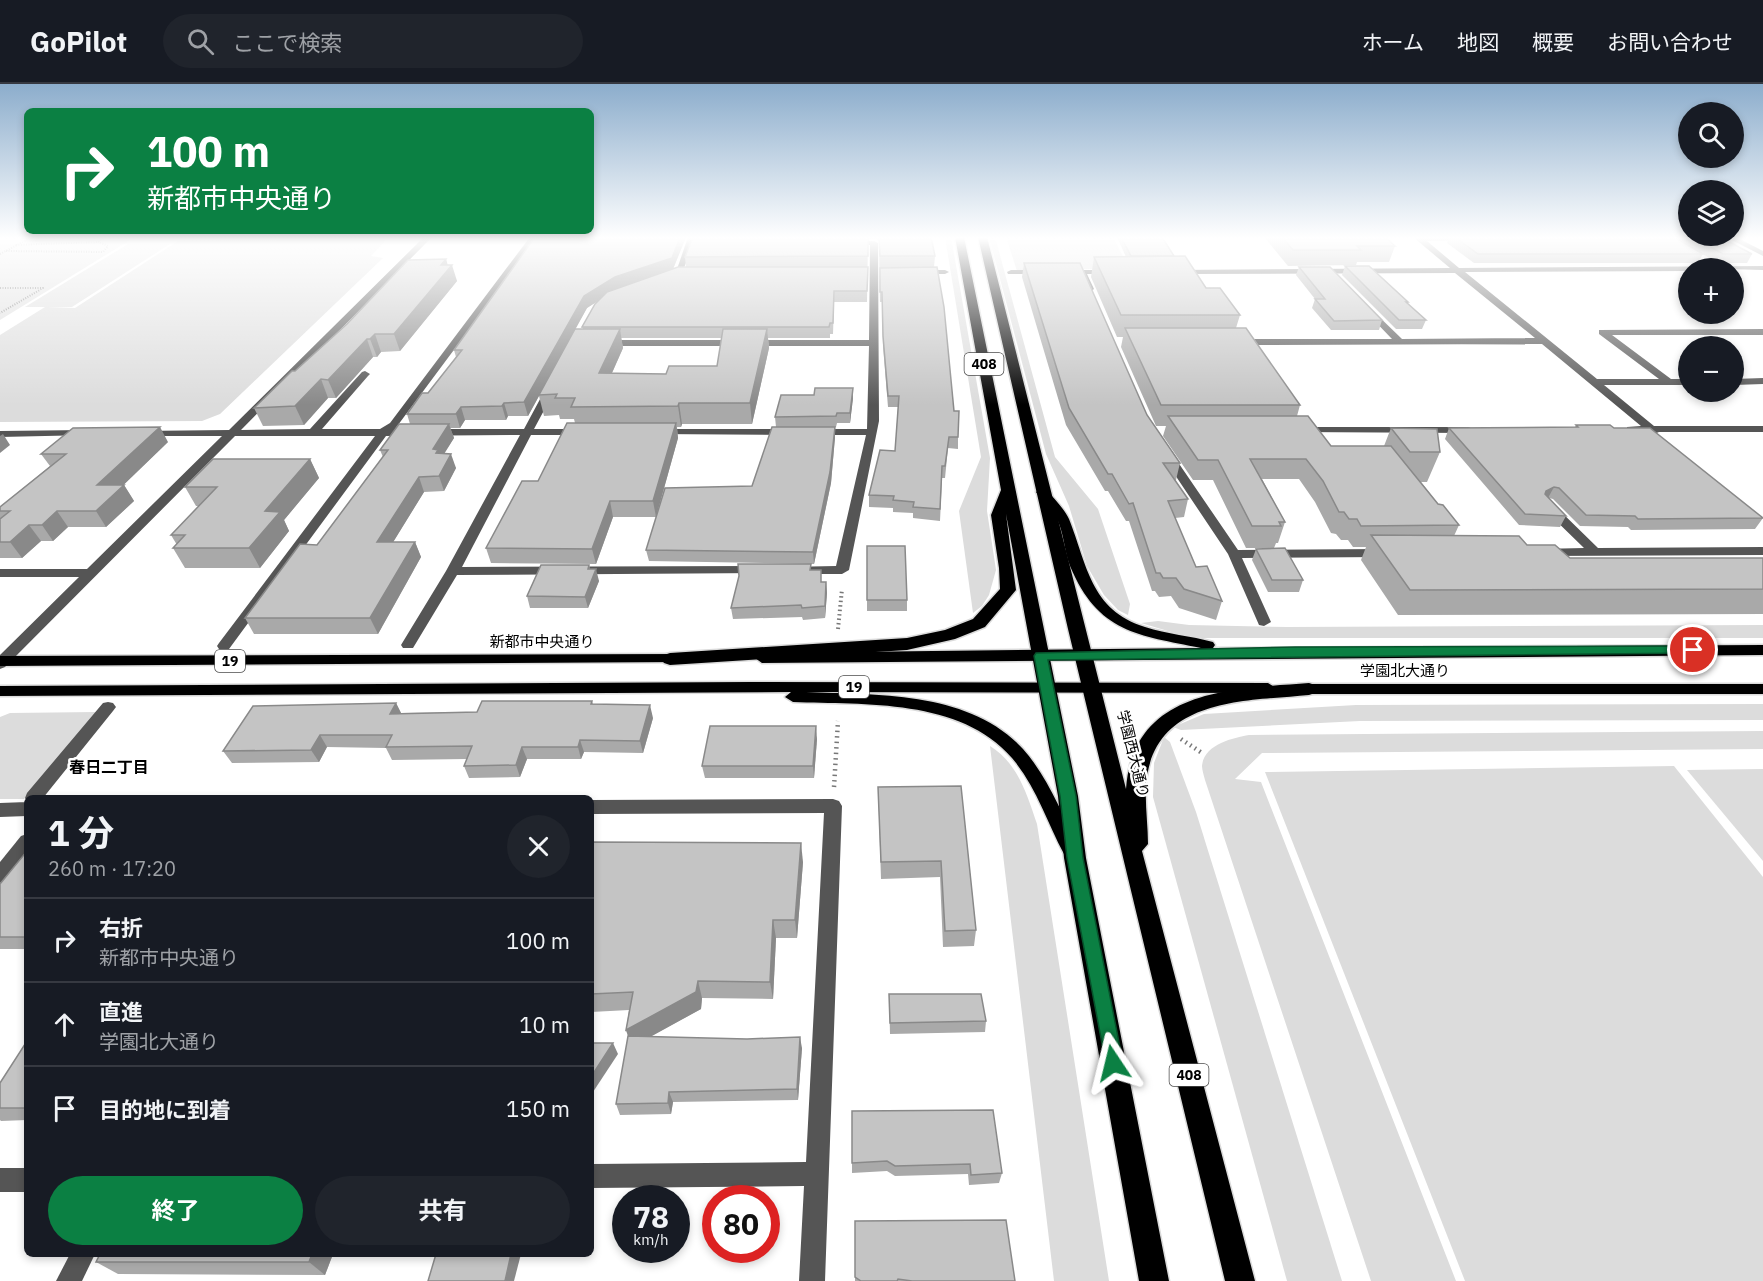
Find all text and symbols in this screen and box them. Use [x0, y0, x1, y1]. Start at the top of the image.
search box [163, 14, 583, 68]
text: GoPilot [30, 23, 127, 60]
icon: search [184, 25, 217, 58]
text: ここで検索 [232, 28, 342, 57]
text: ホーム [1362, 28, 1424, 56]
text: 地図 [1457, 28, 1499, 56]
text: 概要 [1532, 28, 1574, 56]
text: お問い合わせ [1607, 28, 1733, 56]
map controls [1678, 102, 1744, 402]
button: search [1678, 102, 1744, 168]
text: 100 m [147, 124, 270, 179]
icon: right [48, 132, 126, 210]
text: 新都市中央通り [147, 180, 336, 215]
button: layers [1678, 180, 1744, 246]
button: + [1678, 258, 1744, 324]
button: − [1678, 336, 1744, 402]
road number: 408 [964, 353, 1004, 375]
pin [1667, 624, 1718, 675]
street label: 新都市中央通り [489, 632, 595, 651]
icon: arrive [1676, 633, 1709, 666]
road number: 19 [215, 650, 245, 672]
street label: 学園北大通り [1360, 661, 1450, 680]
road number: 19 [839, 676, 869, 698]
street label: 学園西大通り [1113, 708, 1154, 800]
district label: 春日二丁目 [69, 757, 149, 777]
text: 1 分 [48, 809, 114, 856]
button: close [507, 815, 570, 878]
text: 260 m · 17:20 [48, 855, 176, 882]
text: 右折 [99, 913, 143, 942]
icon: right [48, 924, 81, 957]
text: 100 m [506, 926, 570, 955]
text: 新都市中央通り [99, 944, 239, 971]
text: 直進 [99, 997, 143, 1026]
icon: ahead [48, 1008, 81, 1041]
text: 10 m [519, 1010, 570, 1039]
text: 学園北大通り [99, 1028, 219, 1055]
position arrow [1081, 1031, 1145, 1095]
road number: 408 [1170, 1064, 1208, 1086]
icon: arrive [48, 1092, 81, 1125]
text: 150 m [506, 1094, 570, 1123]
text: 目的地に到着 [99, 1095, 231, 1124]
button: 終了 [48, 1176, 303, 1245]
button: 共有 [315, 1176, 570, 1245]
speed limit sign: 80 [702, 1185, 780, 1263]
text: 78 [633, 1197, 669, 1236]
text: km/h [633, 1230, 669, 1249]

